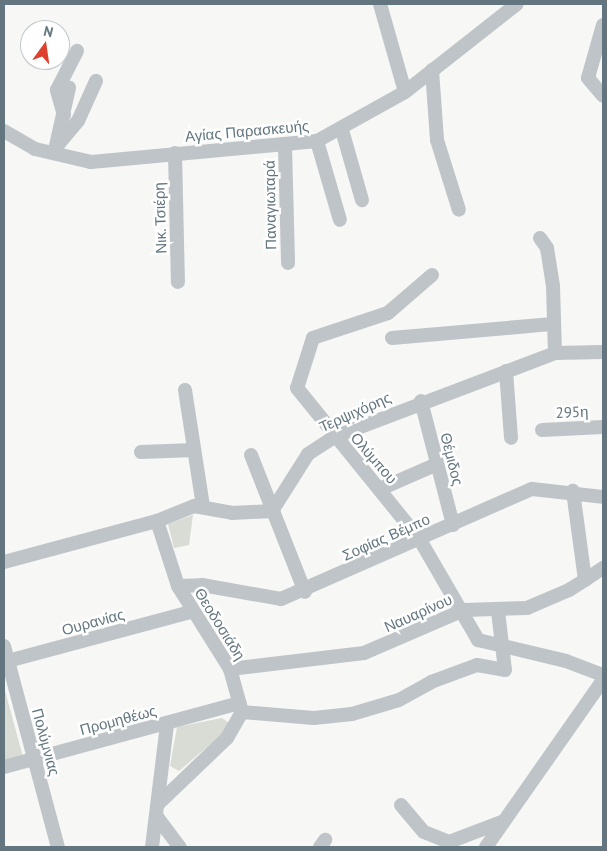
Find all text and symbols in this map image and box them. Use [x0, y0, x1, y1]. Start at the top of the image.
north arrow [20, 20, 70, 70]
text: N [42, 22, 55, 41]
street label: Αγίας Παρασκευής [184, 117, 310, 145]
street label: Παναγιωταρά [260, 160, 280, 250]
street label: Νικ. Τσιέρη [150, 181, 170, 255]
street label: Τερψιχόρης [316, 388, 394, 436]
street label: 295η [555, 402, 589, 422]
street label: Ολύμπου [347, 429, 401, 487]
street label: Θέμιδος [437, 431, 467, 487]
street label: Σοφίας Βέμπο [339, 510, 433, 564]
street label: Θεοδοσιάδη [191, 585, 249, 663]
street label: Ναυαρίνου [381, 590, 455, 636]
street label: Ουρανίας [60, 605, 126, 639]
street label: Προμηθέως [78, 701, 158, 739]
street label: Πολύμνιας [28, 706, 64, 778]

